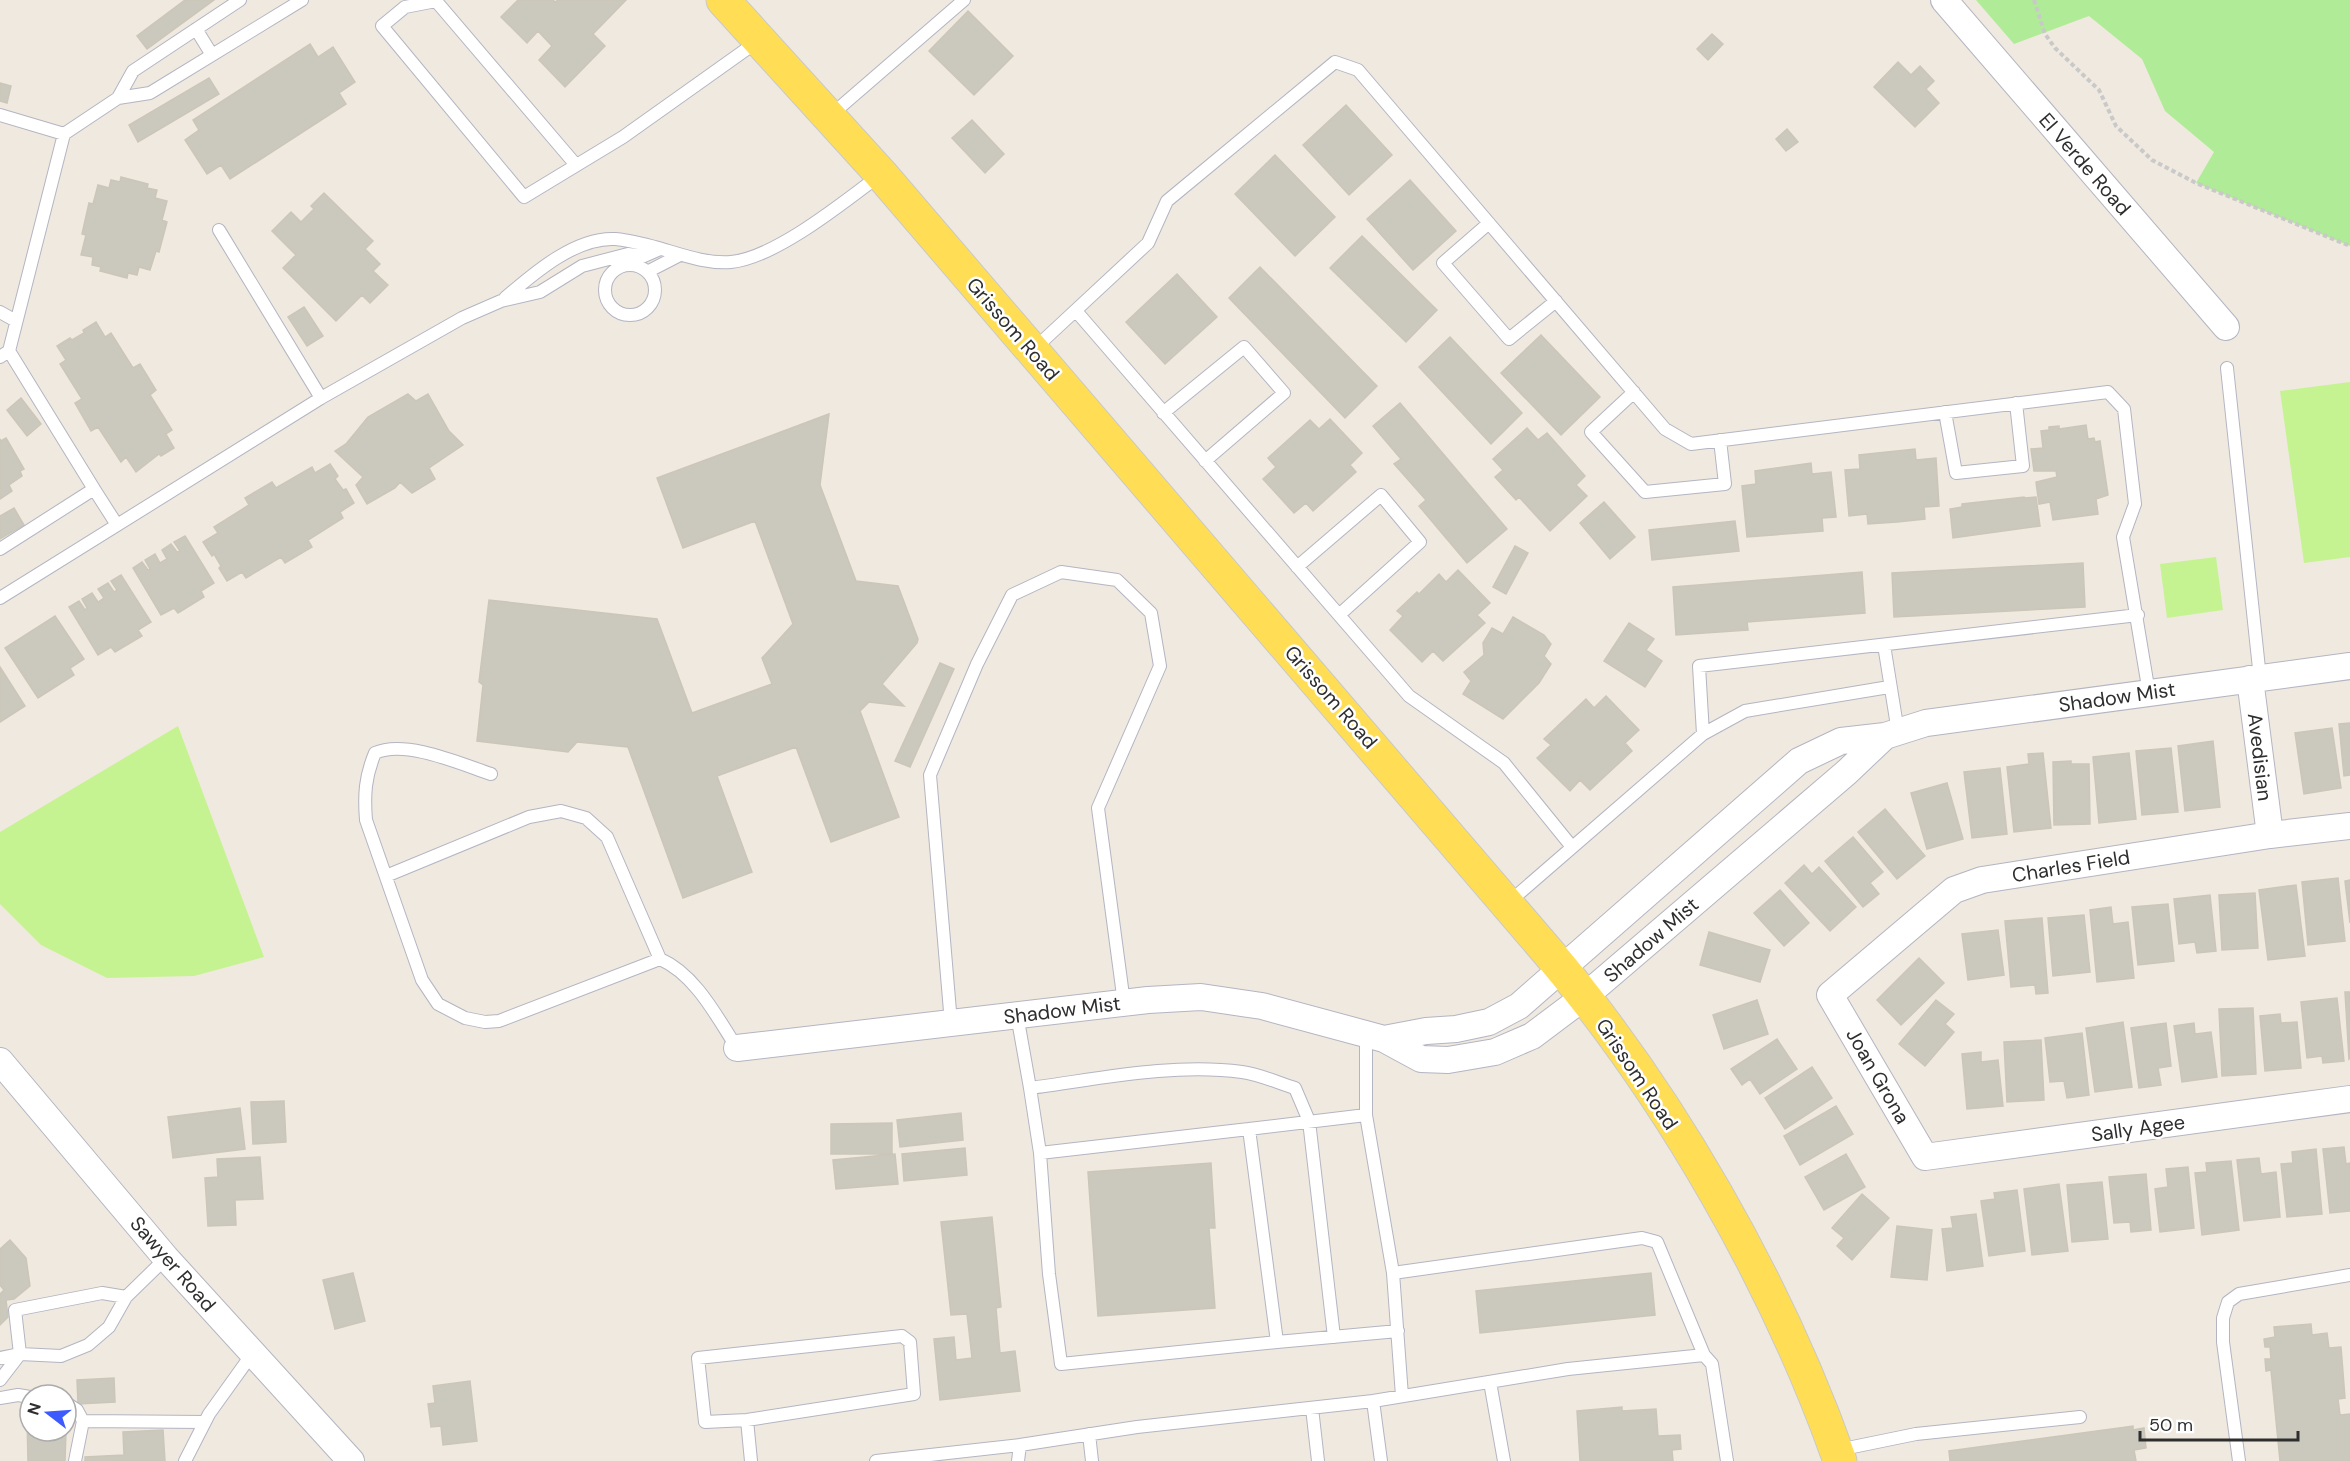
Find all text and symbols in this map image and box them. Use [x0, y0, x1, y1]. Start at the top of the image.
street label: El Verde Road [2033, 107, 2137, 221]
street label: Grissom Road [961, 272, 1065, 386]
street label: Grissom Road [1279, 640, 1383, 754]
street label: Shadow Mist [2057, 676, 2177, 718]
street label: Avedisian [2242, 712, 2278, 802]
street label: Charles Field [2010, 844, 2132, 888]
street label: Shadow Mist [1598, 891, 1704, 988]
street label: Shadow Mist [1002, 990, 1122, 1030]
street label: Grissom Road [1590, 1013, 1684, 1135]
street label: Joan Grona [1840, 1024, 1916, 1128]
street label: Sally Agee [2089, 1109, 2187, 1147]
street label: Sawyer Road [124, 1211, 222, 1317]
north arrow [18, 1383, 78, 1443]
text: N [22, 1400, 46, 1417]
scale bar [2140, 1404, 2298, 1442]
text: 50 m [2149, 1413, 2193, 1437]

